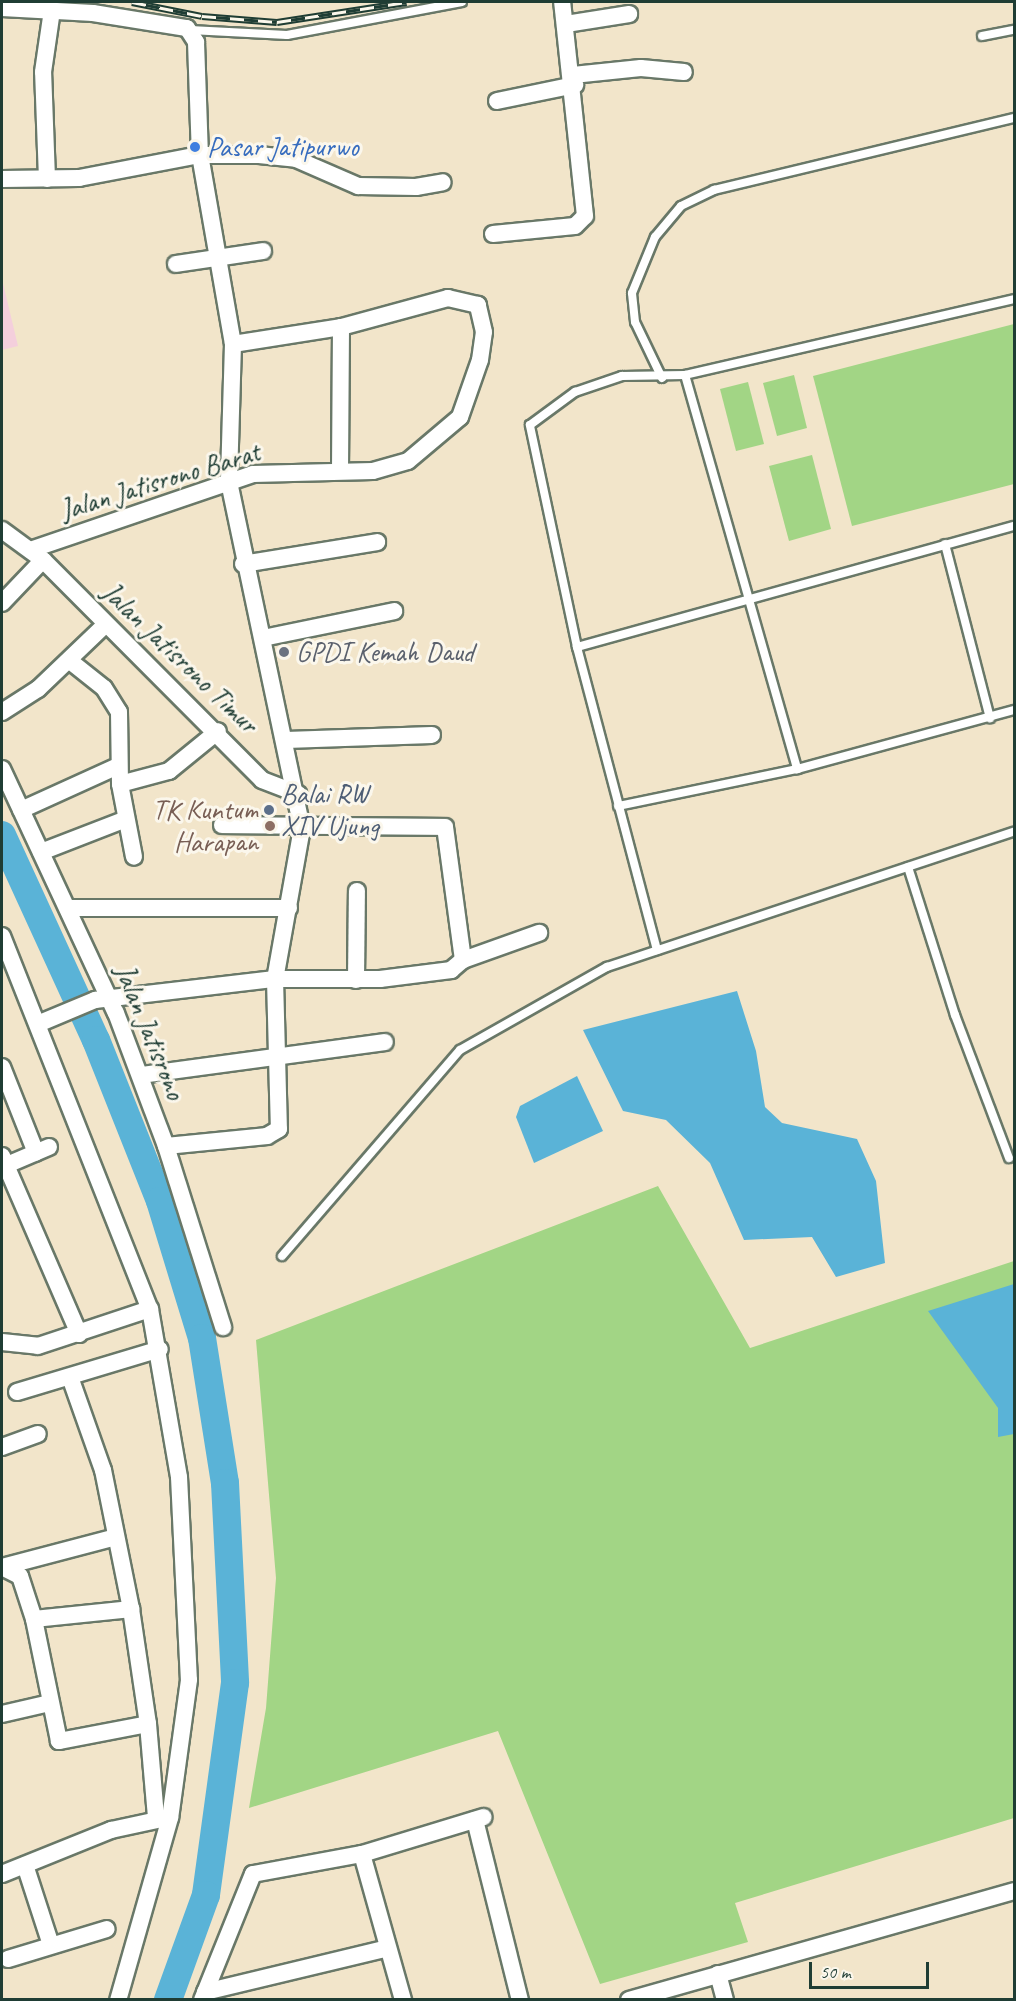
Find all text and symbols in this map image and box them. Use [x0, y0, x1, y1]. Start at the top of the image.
place label: Pasar Jatipurwo [207, 130, 359, 164]
marker: Pasar Jatipurwo [188, 140, 202, 154]
street label: Jalan Jatisrono Barat [56, 435, 264, 527]
street label: Jalan Jatisrono Timur [95, 575, 265, 741]
place label: GPDI Kemah Daud [296, 635, 475, 669]
marker: GPDI Kemah Daud [277, 645, 291, 659]
place label: Balai RW XIV Ujung [281, 777, 380, 843]
place label: TK Kuntum Harapan [154, 793, 258, 859]
marker: Balai RW XIV Ujung [262, 803, 276, 817]
marker: TK Kuntum Harapan [263, 819, 277, 833]
street label: Jalan Jatisrono [108, 959, 192, 1105]
scale bar [812, 1950, 932, 1988]
text: 50 m [820, 1961, 851, 1983]

